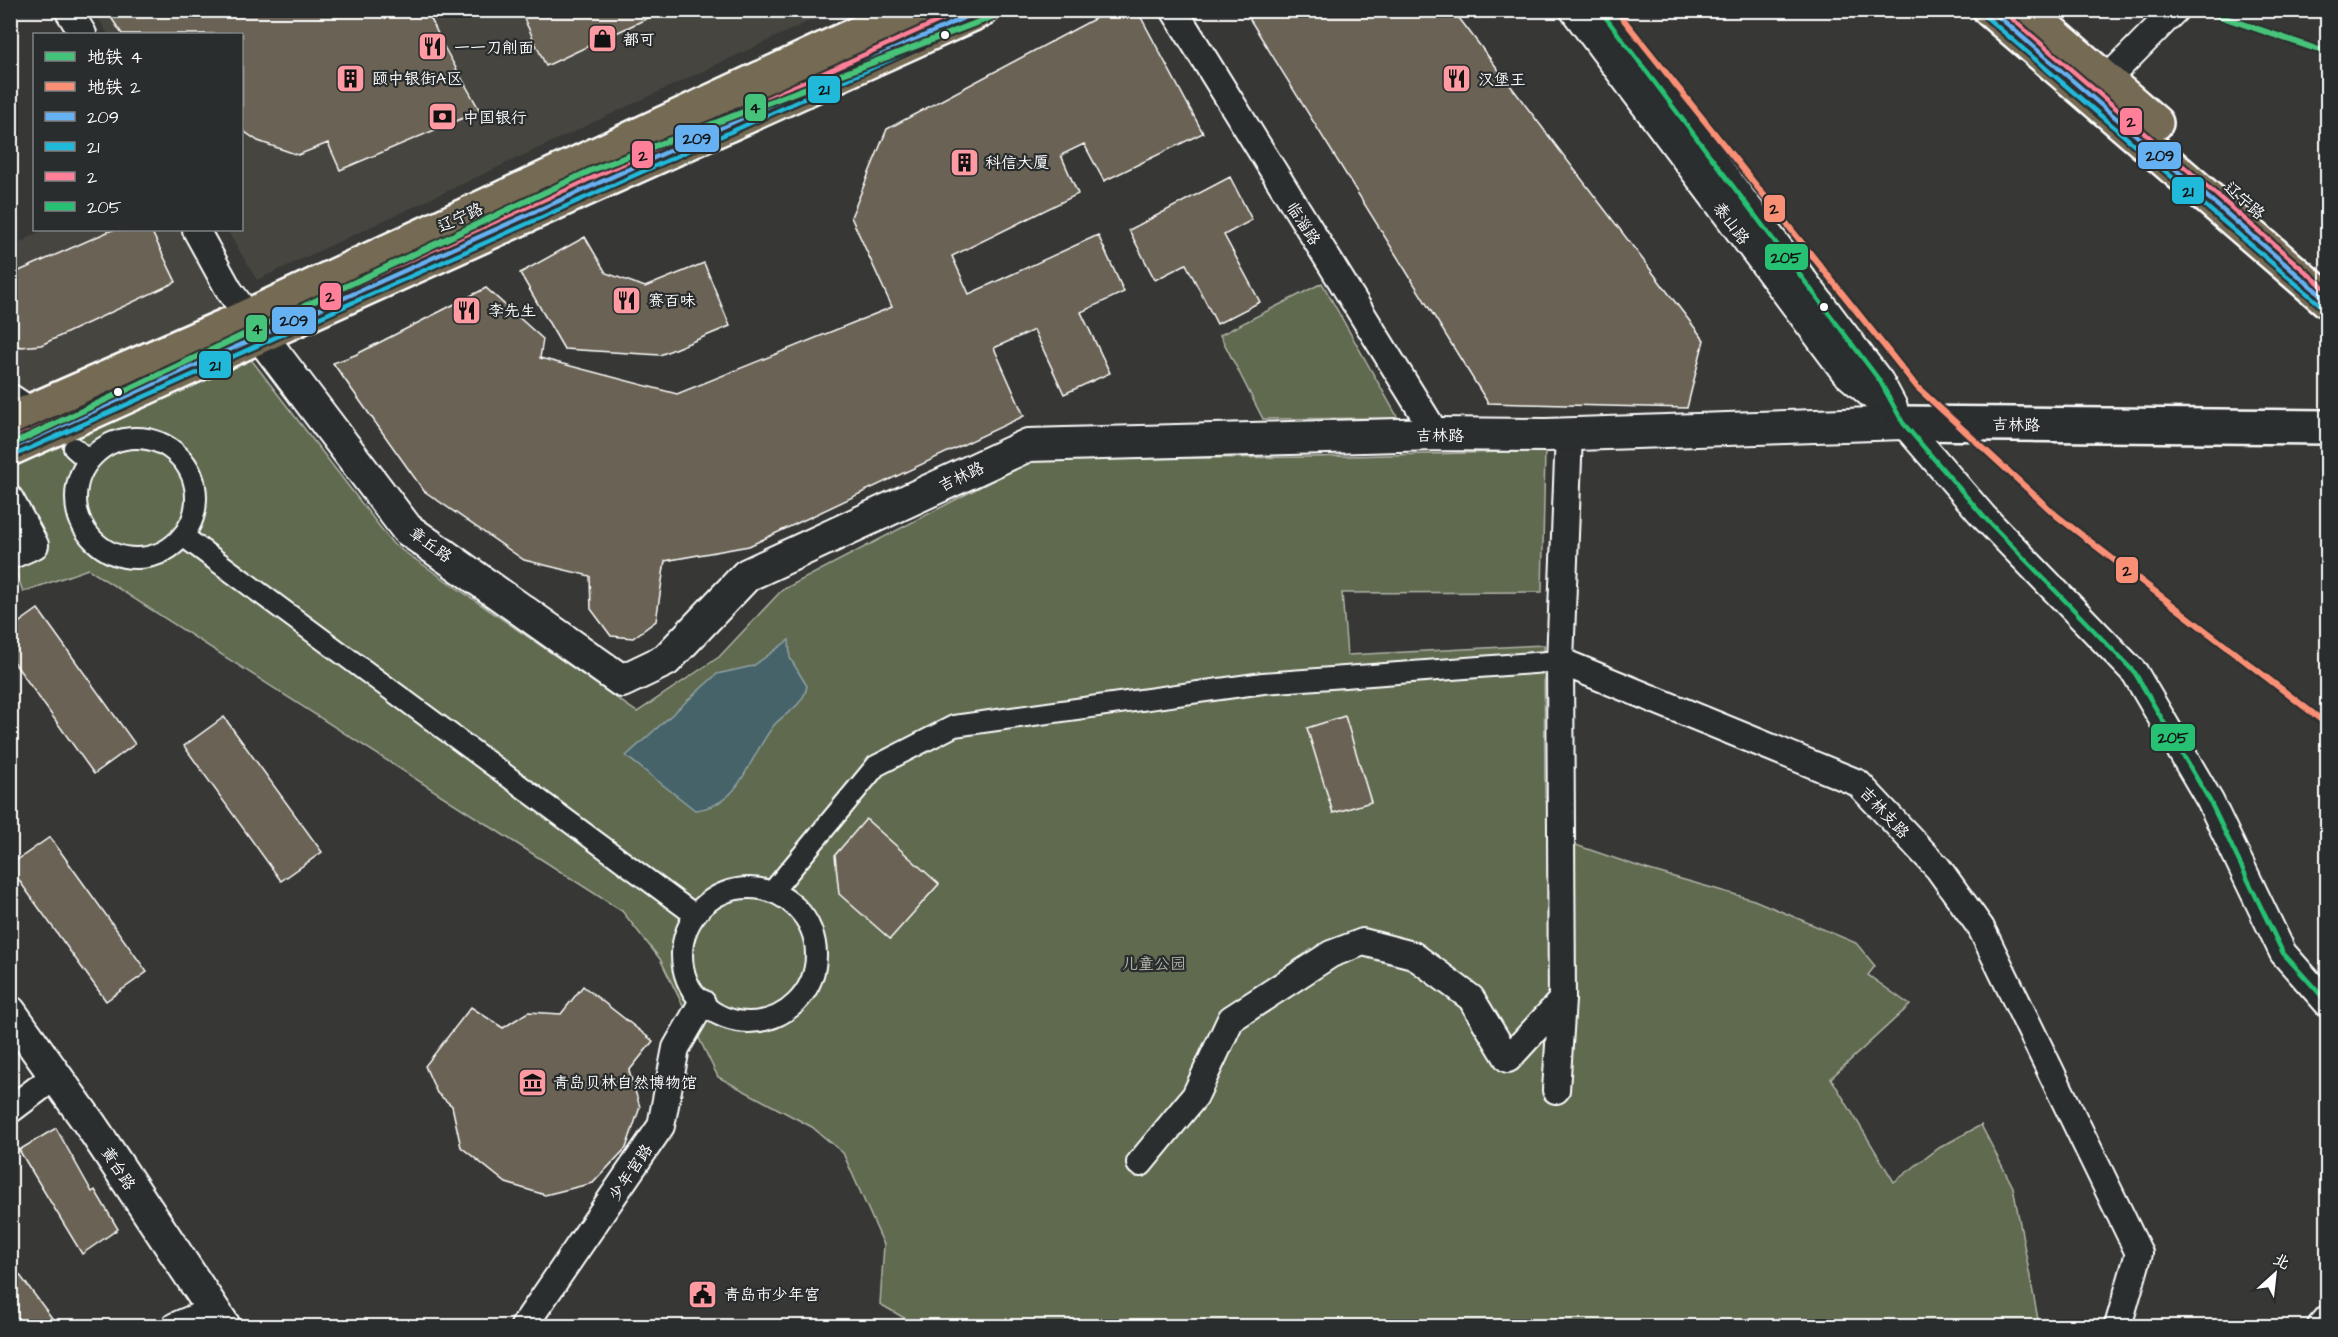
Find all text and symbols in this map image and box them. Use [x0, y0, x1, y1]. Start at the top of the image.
shop icon: 都可 [586, 23, 618, 55]
place label: 都可 [623, 29, 655, 51]
unlabelled marker [939, 29, 951, 41]
restaurant icon: 一一刀削面 [417, 31, 449, 63]
legend [33, 33, 243, 231]
place label: 一一刀削面 [454, 37, 534, 59]
text: 地铁 4 [87, 45, 142, 70]
building icon: 颐中银街A区 [335, 62, 367, 94]
restaurant icon: 汉堡王 [1441, 63, 1473, 95]
place label: 颐中银街A区 [372, 68, 462, 90]
place label: 汉堡王 [1478, 69, 1526, 91]
text: 地铁 2 [87, 75, 141, 100]
line badge: 21 [807, 75, 841, 104]
text: 21 [817, 79, 831, 101]
line badge: 4 [744, 93, 767, 122]
text: 4 [750, 97, 761, 119]
bank icon: 中国银行 [426, 101, 458, 133]
text: 209 [87, 105, 119, 130]
place label: 中国银行 [463, 107, 527, 129]
line badge: 2 [2119, 107, 2143, 136]
text: 2 [2125, 111, 2136, 133]
line badge: 209 [674, 124, 720, 153]
text: 209 [682, 128, 711, 150]
text: 21 [87, 135, 100, 160]
line badge: 2 [631, 140, 654, 169]
line badge: 209 [2137, 141, 2182, 170]
text: 2 [637, 145, 648, 167]
text: 209 [2145, 145, 2174, 167]
building icon: 科信大厦 [948, 146, 980, 178]
place label: 科信大厦 [985, 152, 1049, 174]
text: 2 [87, 165, 98, 190]
line badge: 21 [2171, 176, 2205, 205]
street label: 辽宁路 [2219, 177, 2270, 225]
text: 21 [2181, 181, 2195, 203]
line badge: 2 [1763, 194, 1786, 223]
text: 205 [87, 195, 122, 220]
street label: 临淄路 [1281, 197, 1325, 250]
street label: 辽宁路 [434, 198, 487, 238]
street label: 泰山路 [1708, 198, 1754, 249]
text: 2 [1768, 198, 1779, 220]
line badge: 205 [1764, 243, 1809, 271]
text: 205 [1770, 247, 1802, 269]
line badge: 2 [319, 282, 342, 311]
restaurant icon: 赛百味 [611, 284, 643, 316]
text: 2 [324, 286, 335, 308]
place label: 赛百味 [648, 290, 696, 312]
restaurant icon: 李先生 [451, 294, 483, 326]
place label: 李先生 [488, 300, 536, 322]
unlabelled marker [1818, 301, 1830, 313]
line badge: 209 [271, 306, 317, 335]
text: 209 [279, 310, 308, 332]
line badge: 4 [245, 314, 268, 343]
text: 4 [252, 318, 263, 340]
line badge: 21 [198, 350, 232, 379]
text: 21 [208, 355, 222, 377]
unlabelled marker [112, 386, 124, 398]
street label: 吉林路 [1992, 414, 2040, 436]
street label: 吉林路 [1416, 425, 1464, 447]
street label: 吉林路 [935, 457, 988, 497]
street label: 章丘路 [405, 522, 456, 568]
line badge: 2 [2115, 556, 2139, 584]
text: 2 [2121, 560, 2132, 582]
line badge: 205 [2150, 723, 2196, 752]
text: 205 [2157, 727, 2189, 749]
street label: 吉林支路 [1854, 782, 1914, 844]
park label: 儿童公园 [1122, 953, 1186, 975]
museum icon: 青岛贝林自然博物馆 [516, 1066, 548, 1098]
place label: 青岛贝林自然博物馆 [553, 1072, 697, 1094]
street label: 少年宫路 [604, 1140, 658, 1205]
street label: 黄台路 [96, 1142, 140, 1195]
north arrow [2245, 1244, 2305, 1304]
text: 北 [2269, 1248, 2293, 1275]
public building icon: 青岛市少年宫 [687, 1278, 719, 1310]
place label: 青岛市少年宫 [724, 1284, 820, 1306]

